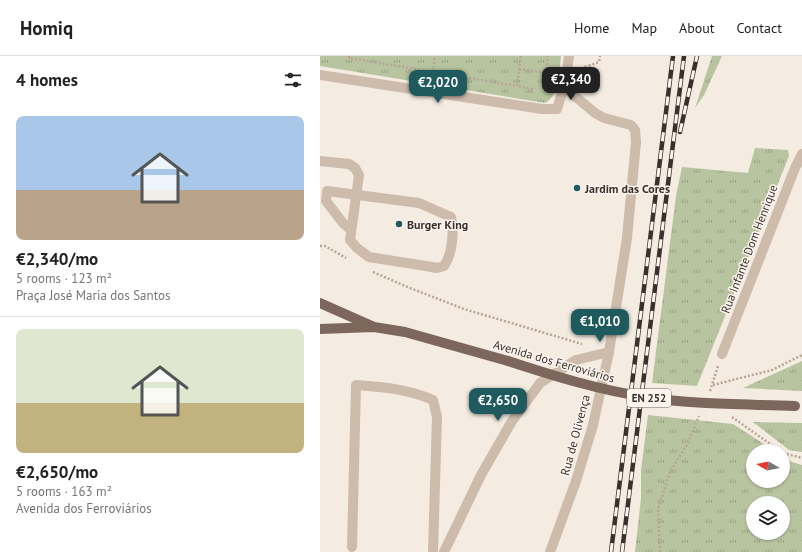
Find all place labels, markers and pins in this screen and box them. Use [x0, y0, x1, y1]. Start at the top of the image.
pin: €2,340 [538, 67, 604, 101]
pin: €2,020 [405, 70, 471, 104]
place label: Jardim das Cores [584, 181, 670, 196]
marker: Jardim das Cores [572, 183, 582, 193]
place label: Burger King [407, 217, 468, 232]
marker: Burger King [394, 219, 404, 229]
pin: €1,010 [567, 309, 633, 343]
pin: €2,650 [465, 388, 531, 422]

